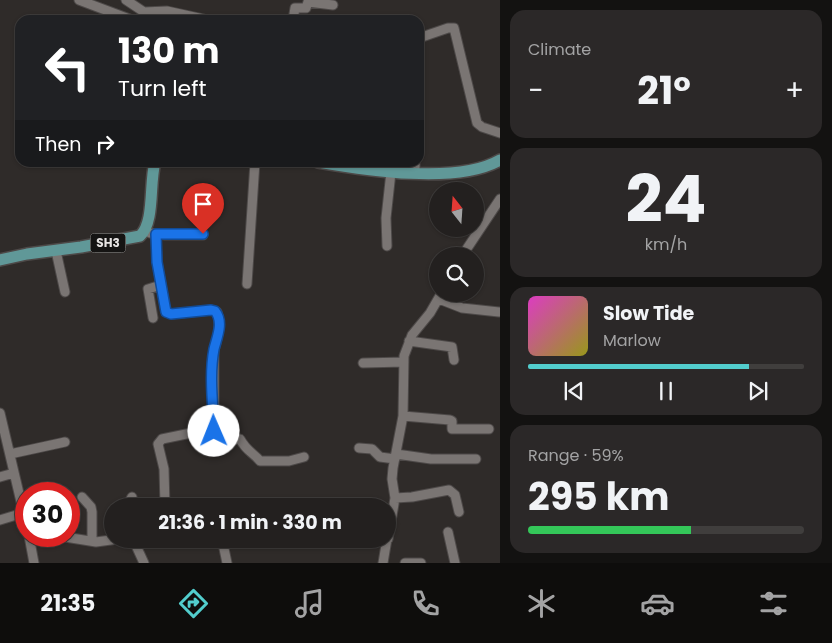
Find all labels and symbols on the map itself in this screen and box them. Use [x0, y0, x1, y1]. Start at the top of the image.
north arrow [429, 182, 484, 238]
pin [182, 183, 224, 234]
road number: SH3 [90, 234, 126, 252]
position arrow [187, 404, 239, 456]
speed limit sign: 30 [15, 482, 80, 547]

